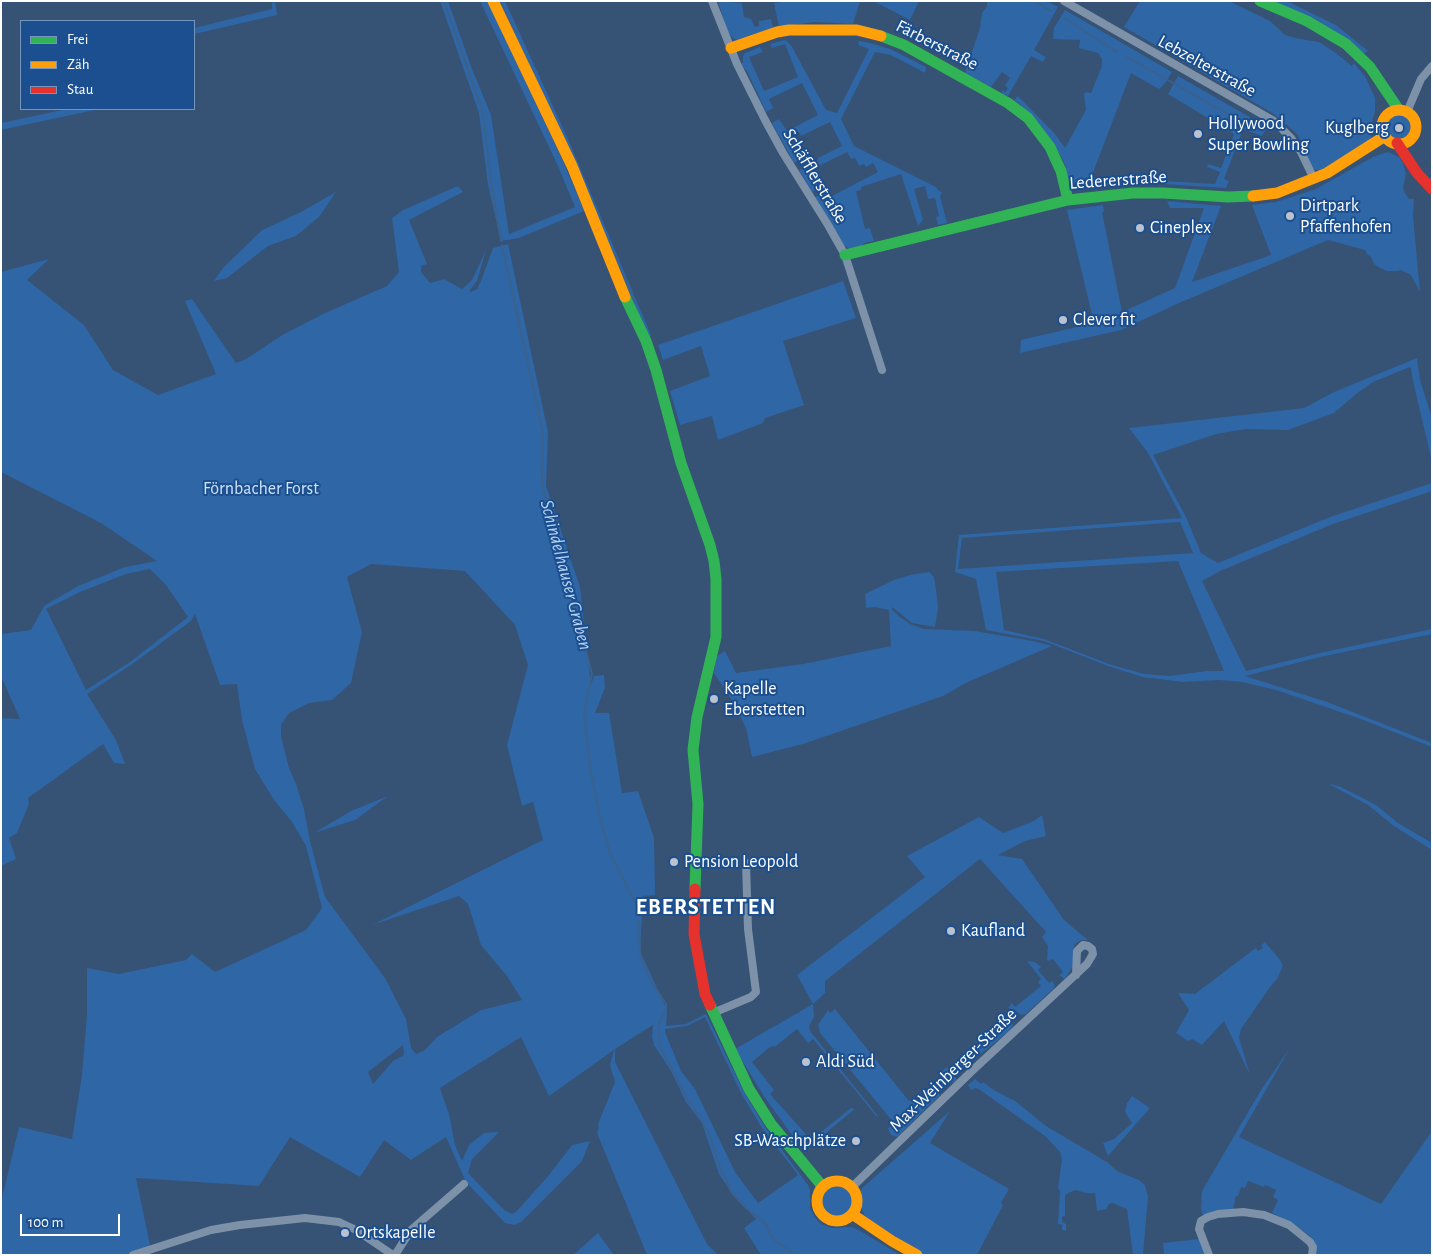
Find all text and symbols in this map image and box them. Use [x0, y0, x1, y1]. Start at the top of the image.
street label: Färberstraße [892, 15, 982, 75]
legend [20, 20, 195, 110]
street label: Lebzelterstraße [1154, 30, 1260, 102]
text: Frei [67, 32, 88, 47]
text: Zäh [67, 57, 90, 72]
text: Stau [67, 82, 93, 97]
place label: Hollywood Super Bowling [1208, 113, 1309, 156]
place label: Kuglberg [1325, 117, 1389, 139]
marker: Kuglberg [1393, 122, 1405, 134]
street label: Schäfflerstraße [778, 125, 852, 227]
marker: Hollywood Super Bowling [1192, 128, 1204, 140]
street label: Ledererstraße [1069, 166, 1167, 194]
place label: Dirtpark Pfaffenhofen [1300, 195, 1391, 238]
marker: Dirtpark Pfaffenhofen [1284, 210, 1296, 222]
place label: Cineplex [1150, 217, 1211, 239]
marker: Cineplex [1134, 222, 1146, 234]
place label: Clever fit [1073, 309, 1135, 331]
marker: Clever fit [1057, 314, 1069, 326]
park label: Förnbacher Forst [203, 478, 319, 500]
water label: Schindelhauser Graben [535, 497, 597, 653]
place label: Kapelle Eberstetten [724, 678, 805, 721]
marker: Kapelle Eberstetten [708, 693, 720, 705]
place label: Pension Leopold [684, 851, 798, 873]
marker: Pension Leopold [668, 856, 680, 868]
district label: EBERSTETTEN [634, 894, 778, 920]
place label: Kaufland [961, 920, 1025, 942]
marker: Kaufland [945, 925, 957, 937]
street label: Max-Weinberger-Straße [885, 1004, 1021, 1136]
place label: Aldi Süd [816, 1051, 874, 1073]
marker: Aldi Süd [800, 1056, 812, 1068]
place label: SB-Waschplätze [734, 1130, 846, 1152]
marker: SB-Waschplätze [850, 1135, 862, 1147]
scale bar [22, 1204, 122, 1236]
text: 100 m [28, 1215, 63, 1230]
place label: Ortskapelle [355, 1222, 435, 1244]
marker: Ortskapelle [339, 1227, 351, 1239]

